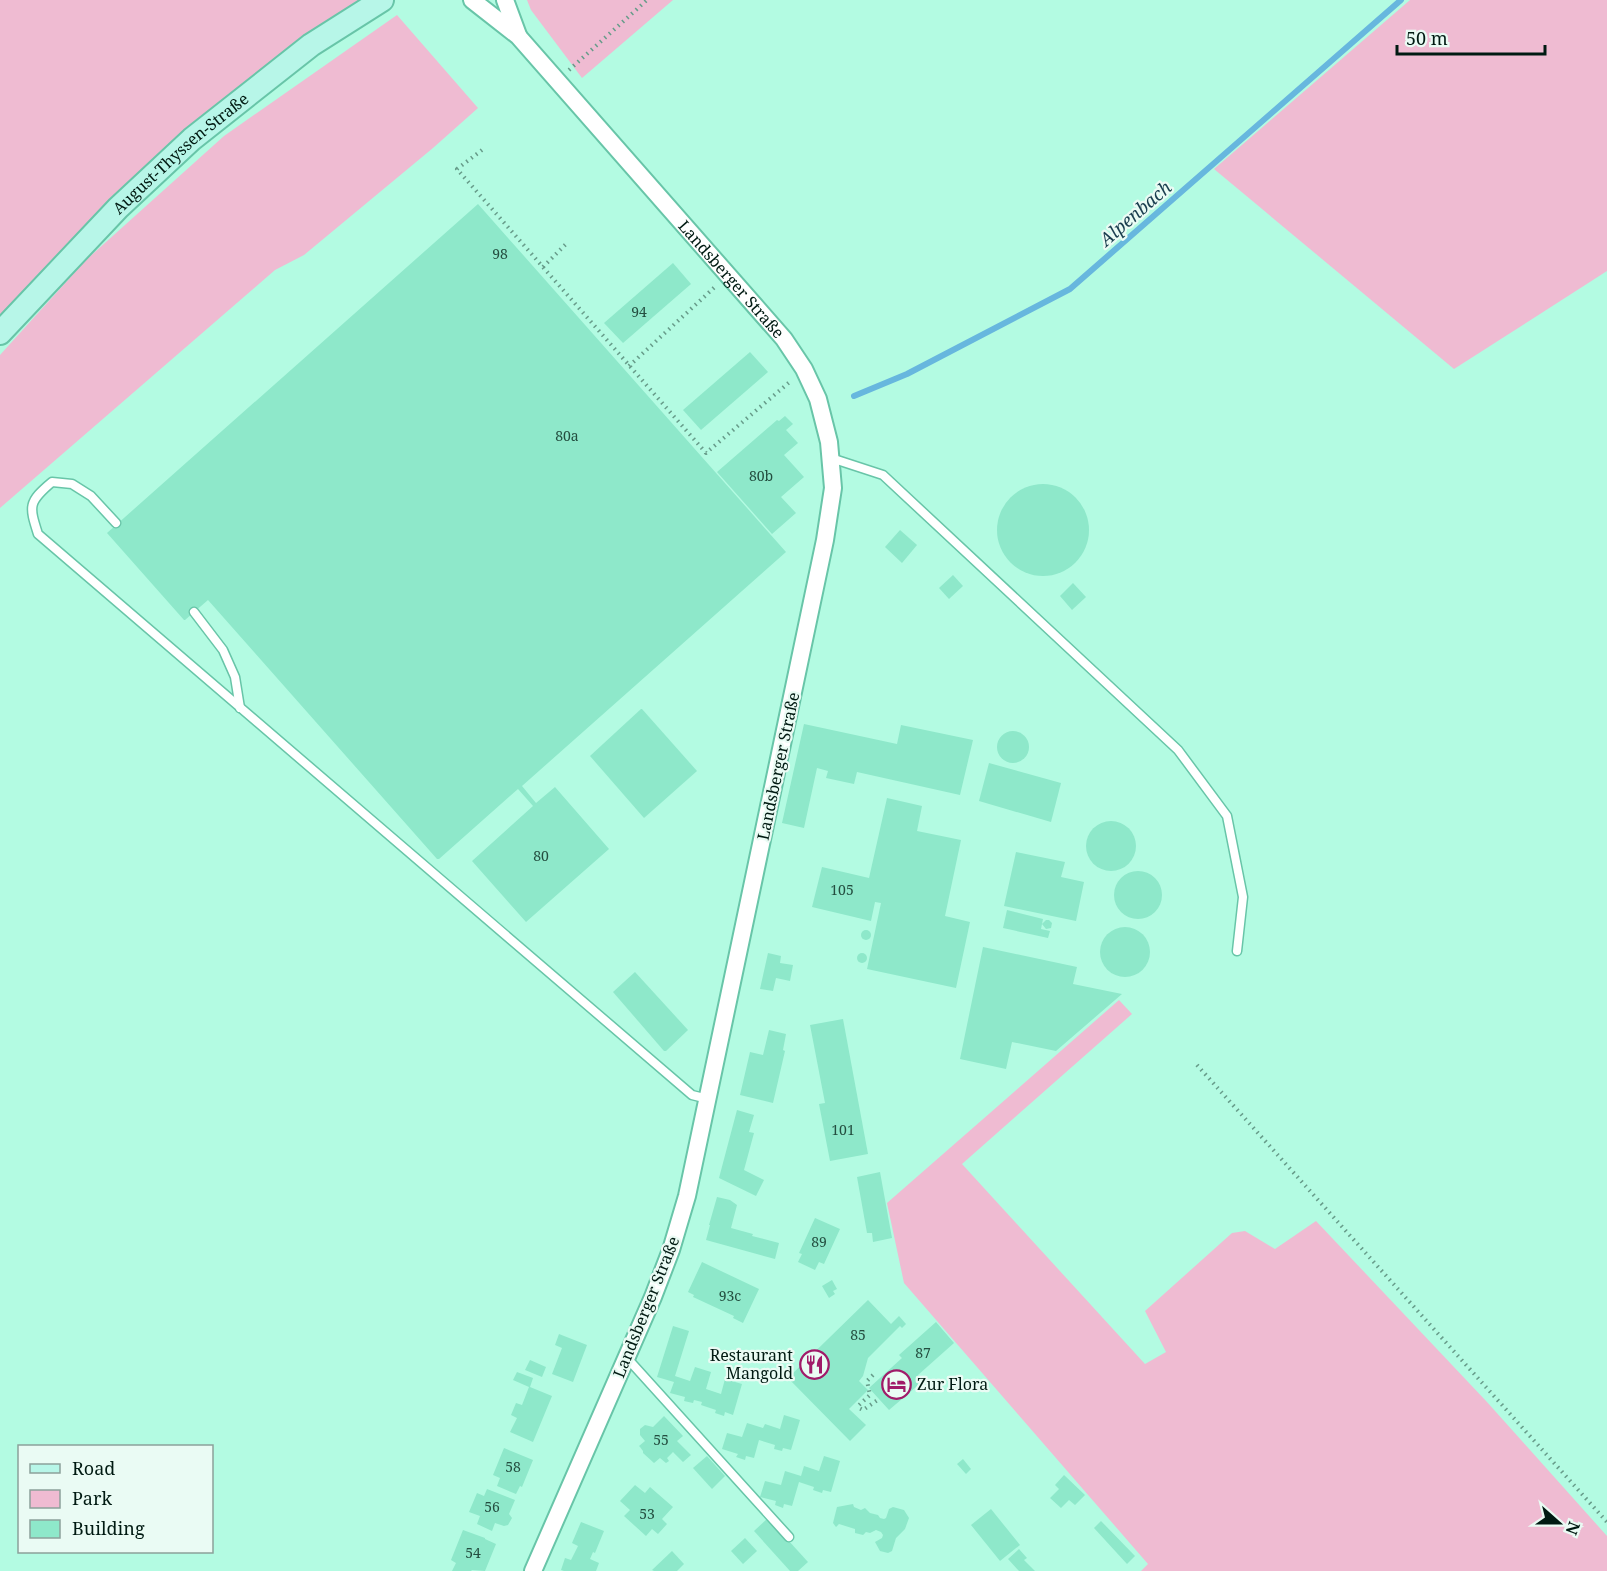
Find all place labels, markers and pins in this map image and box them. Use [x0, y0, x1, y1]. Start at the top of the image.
place label: Restaurant Mangold [710, 1344, 793, 1384]
restaurant icon: Restaurant Mangold [798, 1348, 830, 1380]
hotel icon: Zur Flora [880, 1368, 912, 1400]
place label: Zur Flora [917, 1373, 988, 1395]

